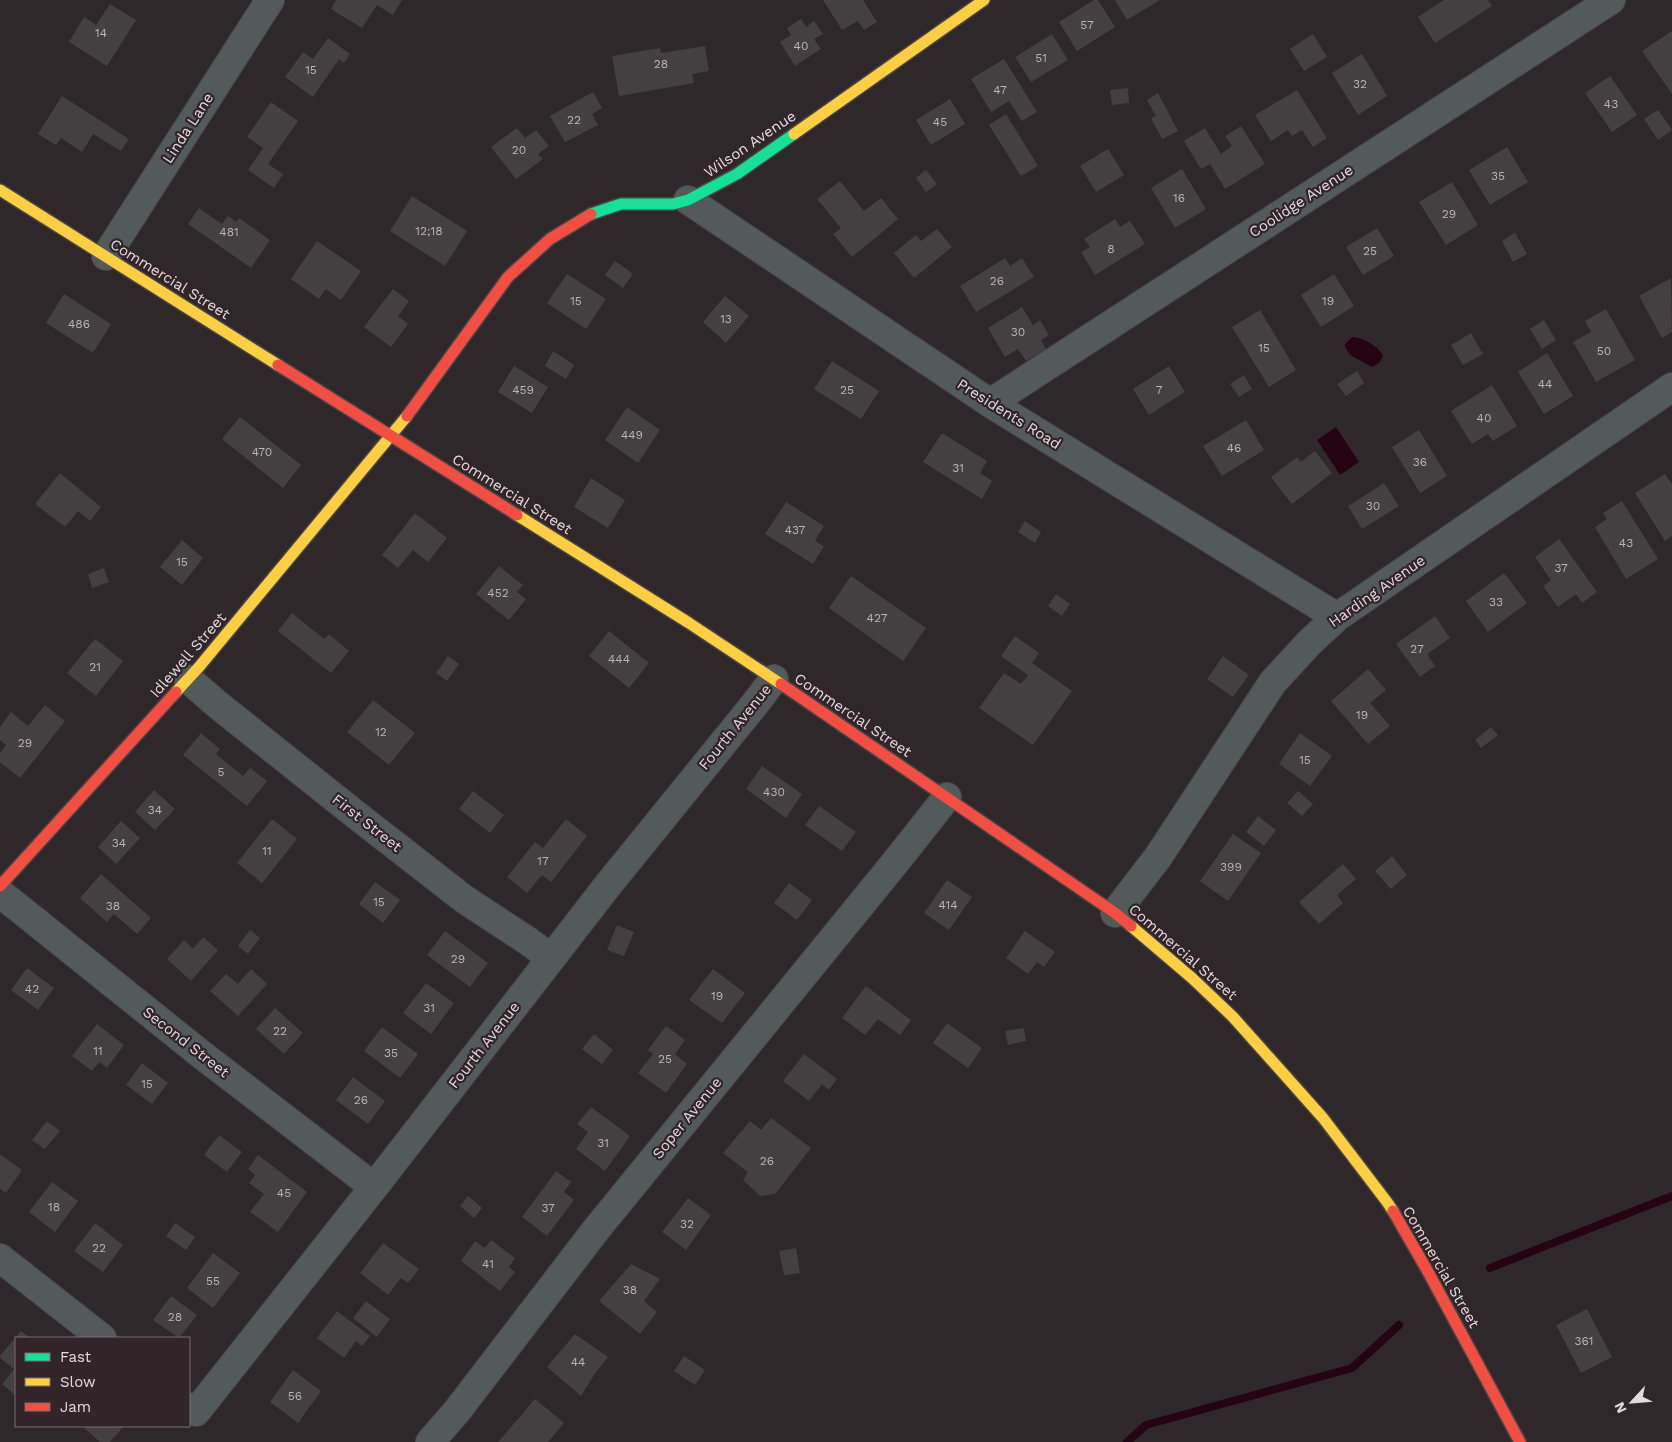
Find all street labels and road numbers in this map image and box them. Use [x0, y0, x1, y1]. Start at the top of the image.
street label: Linda Lane [159, 89, 217, 167]
street label: Wilson Avenue [701, 107, 799, 181]
street label: Coolidge Avenue [1246, 161, 1356, 241]
street label: Commercial Street [107, 235, 234, 323]
street label: Presidents Road [954, 375, 1064, 453]
street label: Commercial Street [449, 450, 576, 538]
street label: Harding Avenue [1325, 551, 1429, 631]
street label: Idlewell Street [146, 608, 230, 701]
street label: Commercial Street [791, 669, 916, 761]
street label: Fourth Avenue [695, 680, 775, 774]
street label: First Street [329, 790, 406, 856]
street label: Commercial Street [1125, 900, 1241, 1004]
street label: Fourth Avenue [444, 998, 524, 1092]
street label: Second Street [139, 1003, 233, 1082]
street label: Soper Avenue [649, 1073, 725, 1163]
street label: Commercial Street [1399, 1203, 1484, 1332]

